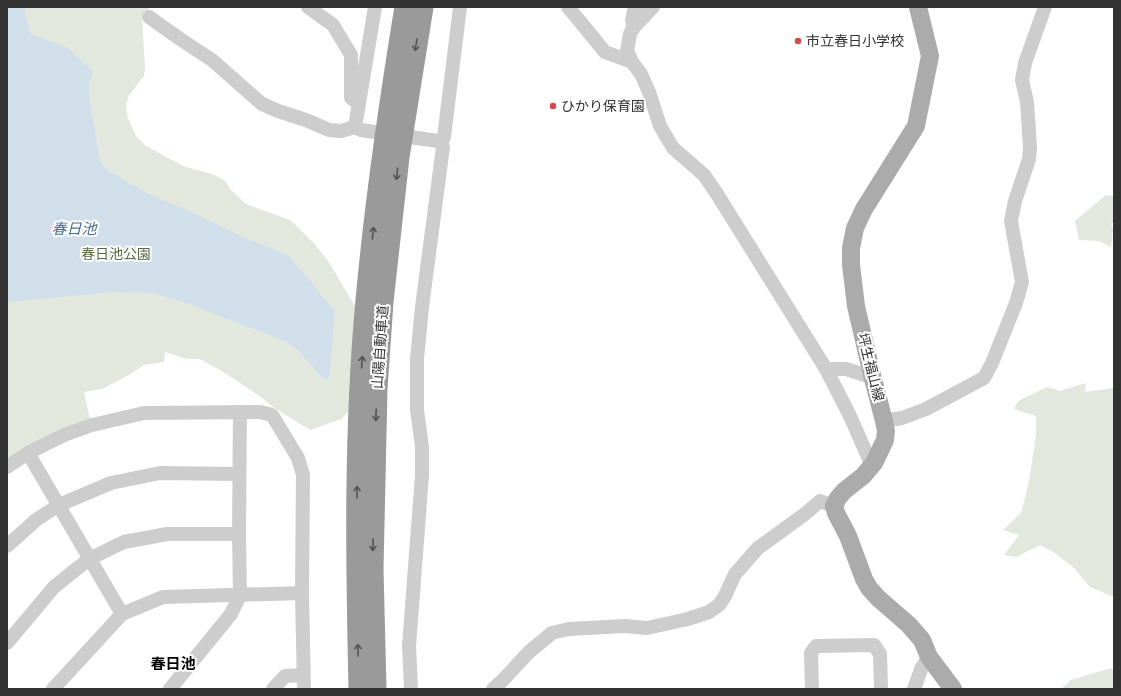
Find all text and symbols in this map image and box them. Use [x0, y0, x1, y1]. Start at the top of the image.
place label: 市立春日小学校 [806, 33, 904, 49]
marker: 市立春日小学校 [793, 36, 803, 46]
one-way arrow [412, 39, 420, 52]
place label: ひかり保育園 [561, 98, 645, 114]
marker: ひかり保育園 [548, 101, 558, 111]
one-way arrow [393, 167, 401, 180]
water label: 春日池 [51, 220, 98, 237]
one-way arrow [369, 227, 377, 240]
park label: 春日池公園 [81, 246, 151, 262]
street label: 山陽自動車道 [369, 305, 391, 389]
street label: 坪生福山線 [855, 331, 887, 403]
one-way arrow [359, 356, 366, 369]
one-way arrow [372, 408, 380, 421]
one-way arrow [353, 486, 361, 499]
one-way arrow [369, 538, 377, 551]
one-way arrow [354, 644, 362, 657]
district label: 春日池 [150, 655, 196, 672]

